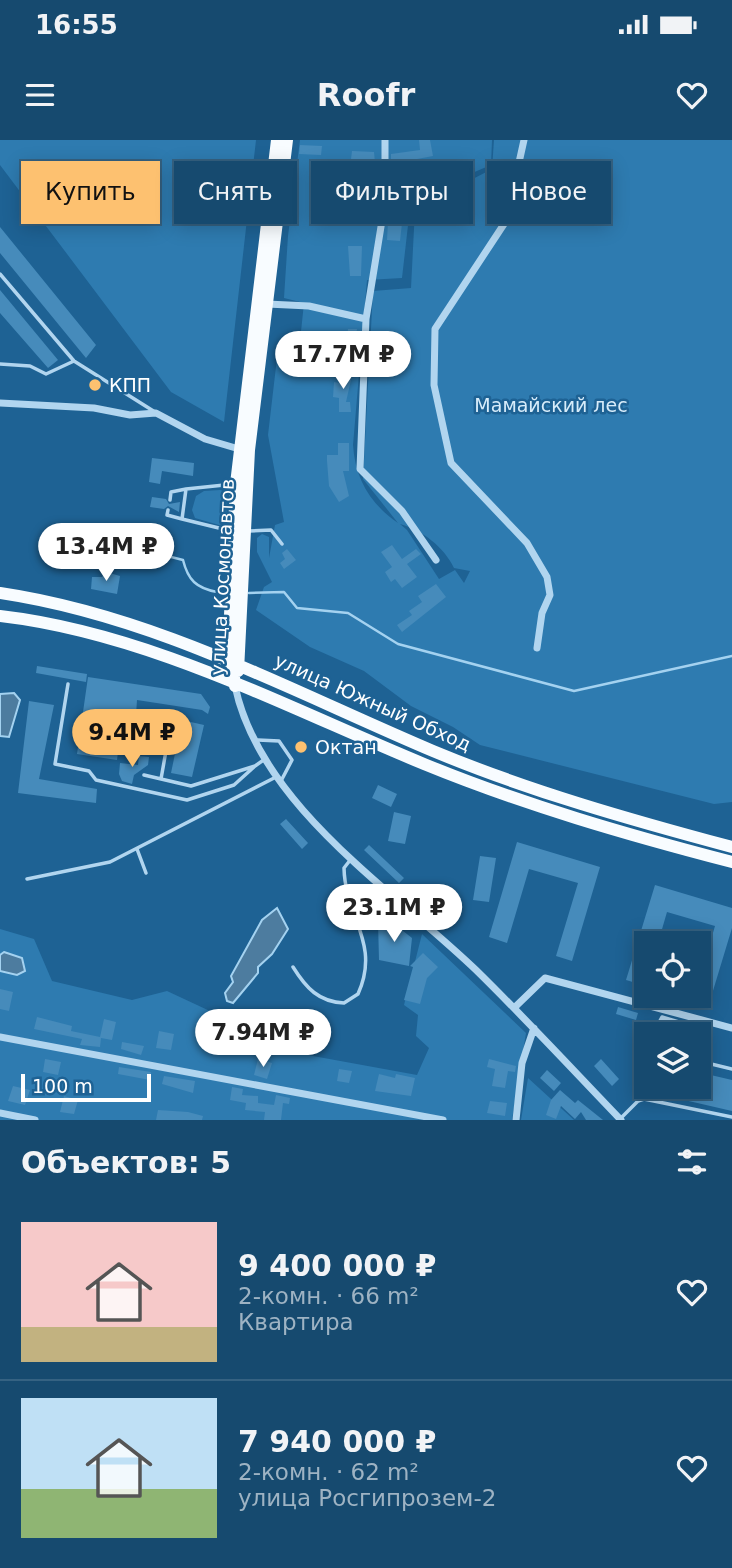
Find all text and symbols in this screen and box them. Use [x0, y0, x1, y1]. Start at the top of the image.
text: 16:55 [35, 10, 118, 40]
icon: menu [21, 76, 59, 114]
text: Roofr [317, 76, 415, 114]
icon: heart [673, 76, 711, 114]
chip: Купить [21, 161, 160, 224]
chip: Снять [174, 161, 297, 224]
chip: Фильтры [311, 161, 473, 224]
chip: Новое [487, 161, 611, 224]
pin: 17.7M ₽ [278, 331, 408, 391]
text: 17.7M ₽ [291, 341, 395, 367]
place label: КПП [109, 374, 151, 396]
marker: КПП [87, 377, 103, 393]
park label: Мамайский лес [474, 394, 628, 416]
street label: улица Космонавтов [206, 478, 238, 676]
pin: 13.4M ₽ [41, 524, 171, 583]
text: 13.4M ₽ [54, 533, 158, 559]
street label: улица Южный Обход [271, 649, 475, 755]
pin: 9.4M ₽ [75, 710, 189, 769]
text: 9.4M ₽ [88, 719, 176, 745]
place label: Октан [315, 736, 377, 758]
marker: Октан [293, 739, 309, 755]
pin: 23.1M ₽ [329, 884, 459, 944]
text: 23.1M ₽ [342, 894, 446, 920]
map controls [634, 931, 711, 1099]
button: locate [634, 931, 711, 1008]
pin: 7.94M ₽ [198, 1010, 328, 1069]
text: 7.94M ₽ [211, 1019, 315, 1045]
button: layers [634, 1022, 711, 1099]
scale bar [21, 1071, 150, 1103]
text: 100 m [32, 1075, 93, 1097]
icon: filters [673, 1143, 711, 1181]
text: Объектов: 5 [21, 1145, 231, 1180]
text: 9 400 000 ₽ [238, 1248, 436, 1283]
icon: home [77, 1250, 161, 1334]
icon: heart [673, 1273, 711, 1311]
text: 2-комн. · 66 m² [238, 1283, 419, 1309]
text: Квартира [238, 1309, 354, 1335]
text: 7 940 000 ₽ [238, 1424, 436, 1459]
icon: home [77, 1426, 161, 1510]
icon: heart [673, 1449, 711, 1487]
text: 2-комн. · 62 m² [238, 1459, 419, 1485]
text: улица Росгипрозем-2 [238, 1485, 496, 1511]

